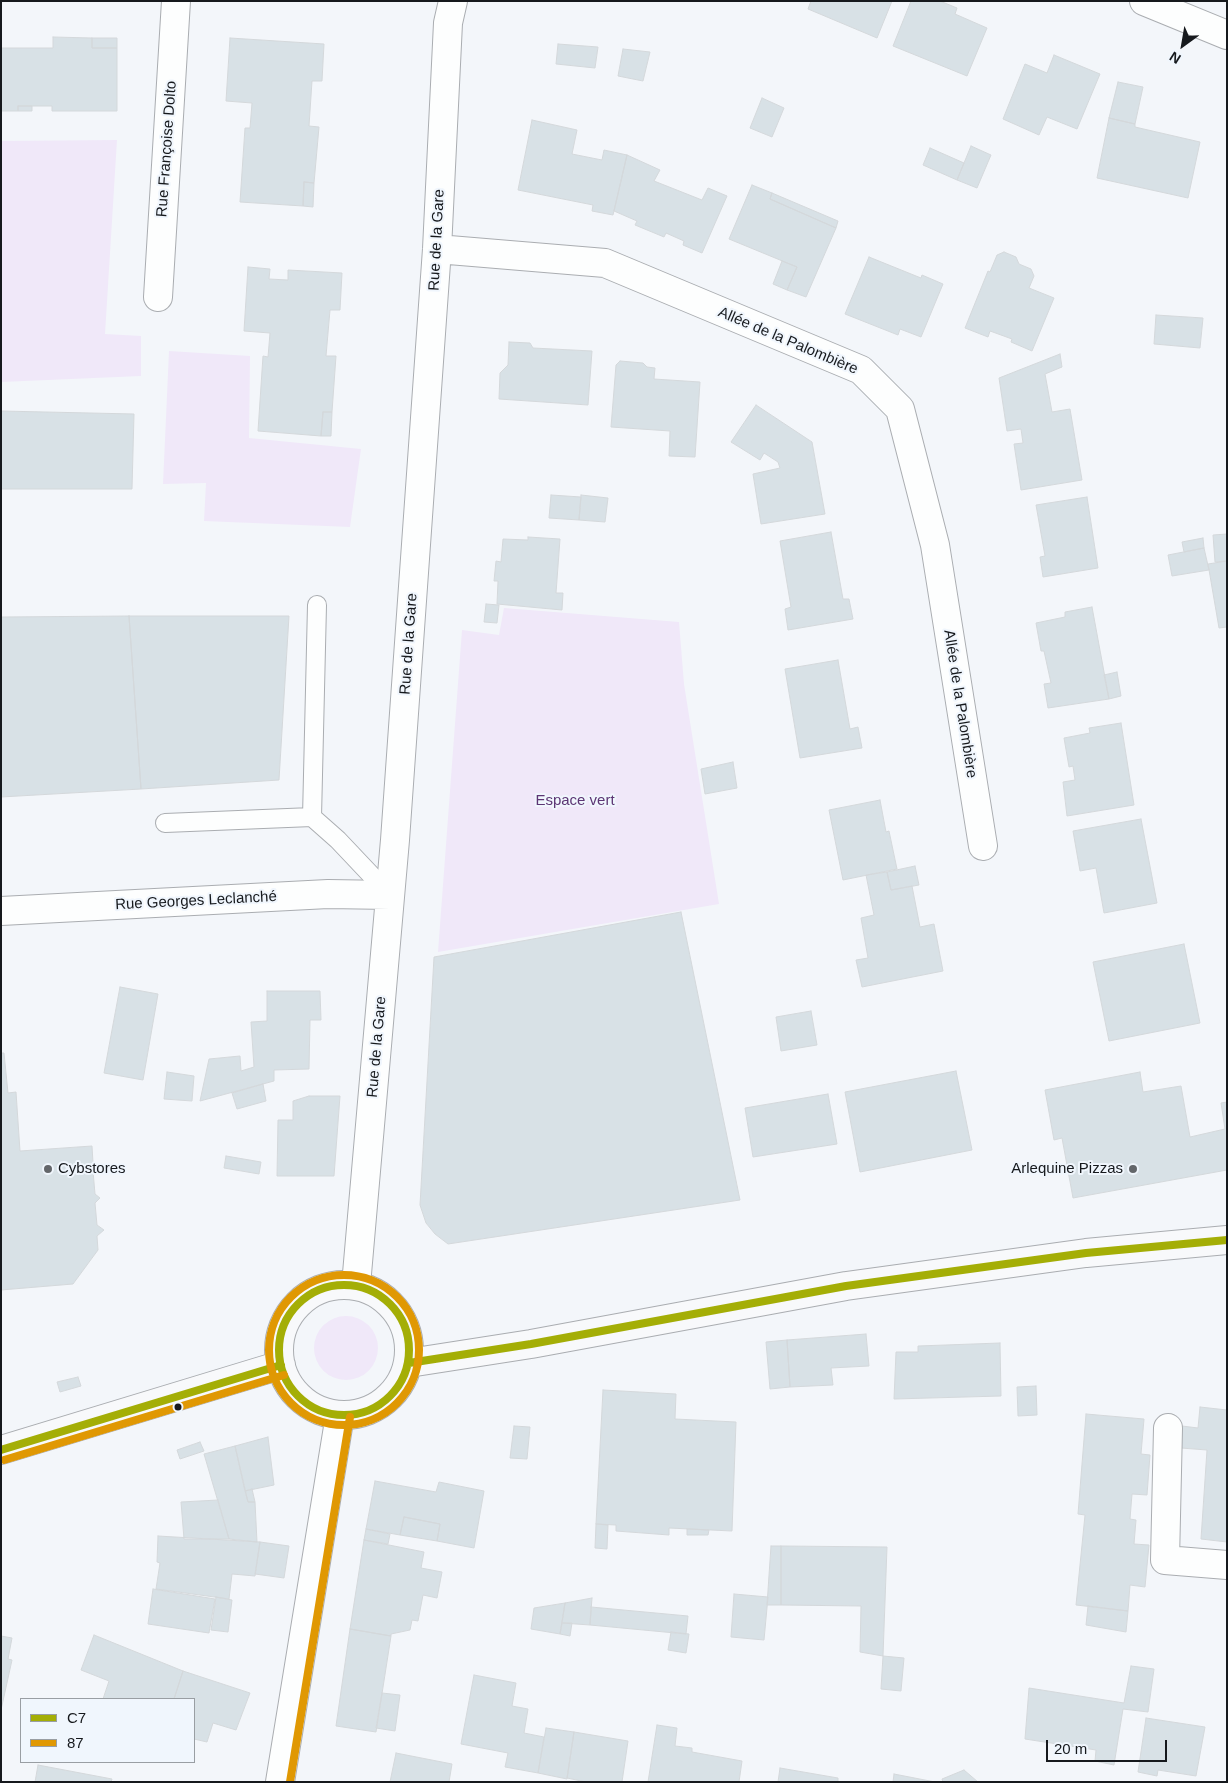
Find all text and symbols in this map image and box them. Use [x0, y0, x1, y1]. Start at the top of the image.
north arrow [1158, 20, 1208, 70]
text: N [1167, 48, 1184, 67]
street label: Rue Françoise Dolto [153, 80, 181, 218]
street label: Rue de la Gare [425, 189, 449, 291]
street label: Allée de la Palombière [715, 303, 861, 379]
street label: Rue de la Gare [396, 593, 422, 695]
street label: Allée de la Palombière [939, 628, 981, 780]
park label: Espace vert [535, 792, 615, 810]
street label: Rue Georges Leclanché [115, 888, 277, 914]
street label: Rue de la Gare [364, 996, 390, 1098]
place label: Cybstores [58, 1160, 126, 1178]
place label: Arlequine Pizzas [1011, 1160, 1123, 1178]
marker: Cybstores [42, 1163, 54, 1175]
marker: Arlequine Pizzas [1127, 1163, 1139, 1175]
unlabelled marker [173, 1402, 183, 1412]
legend [20, 1698, 195, 1763]
text: C7 [67, 1709, 86, 1726]
scale bar [1048, 1730, 1169, 1762]
text: 87 [67, 1734, 84, 1751]
text: 20 m [1054, 1740, 1087, 1757]

